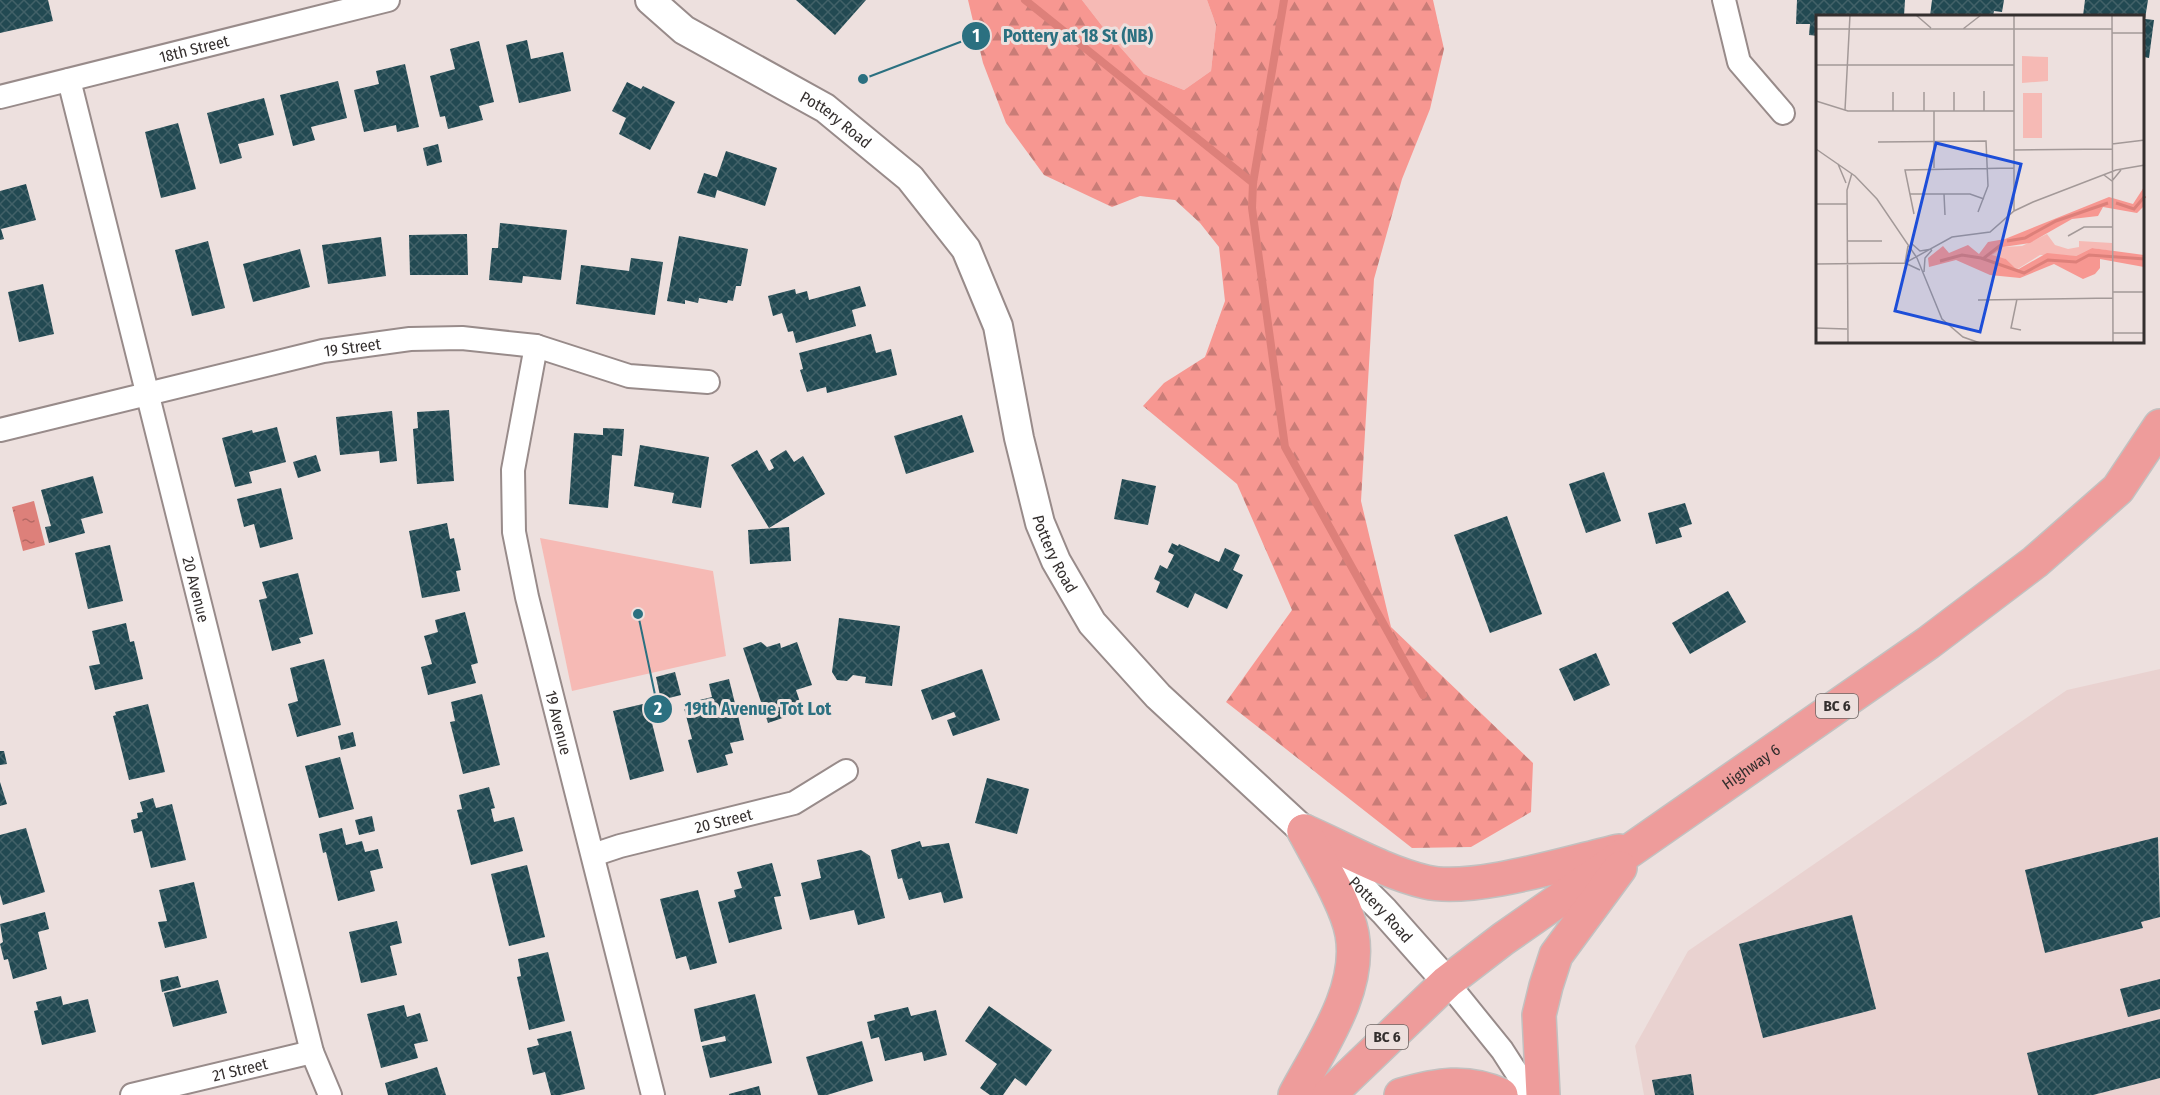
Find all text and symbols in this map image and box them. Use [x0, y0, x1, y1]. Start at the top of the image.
inset map [1816, 15, 2145, 344]
callout: Pottery at 18 St (NB) [961, 18, 1165, 54]
text: 1 [972, 25, 980, 47]
text: Pottery at 18 St (NB) [1003, 25, 1154, 47]
street label: 18th Street [157, 30, 232, 66]
street label: Pottery Road [797, 87, 875, 152]
street label: 19 Street [323, 334, 383, 360]
street label: Pottery Road [1029, 513, 1082, 596]
street label: 20 Avenue [179, 554, 214, 624]
street label: 19 Avenue [541, 688, 576, 757]
callout: 19th Avenue Tot Lot [643, 691, 844, 727]
road number: BC 6 [1816, 694, 1858, 718]
text: 2 [653, 698, 662, 720]
text: 19th Avenue Tot Lot [685, 698, 832, 720]
street label: Highway 6 [1718, 740, 1784, 793]
street label: 20 Street [693, 804, 755, 837]
street label: Pottery Road [1345, 872, 1417, 946]
road number: BC 6 [1366, 1025, 1408, 1049]
street label: 21 Street [210, 1053, 270, 1085]

